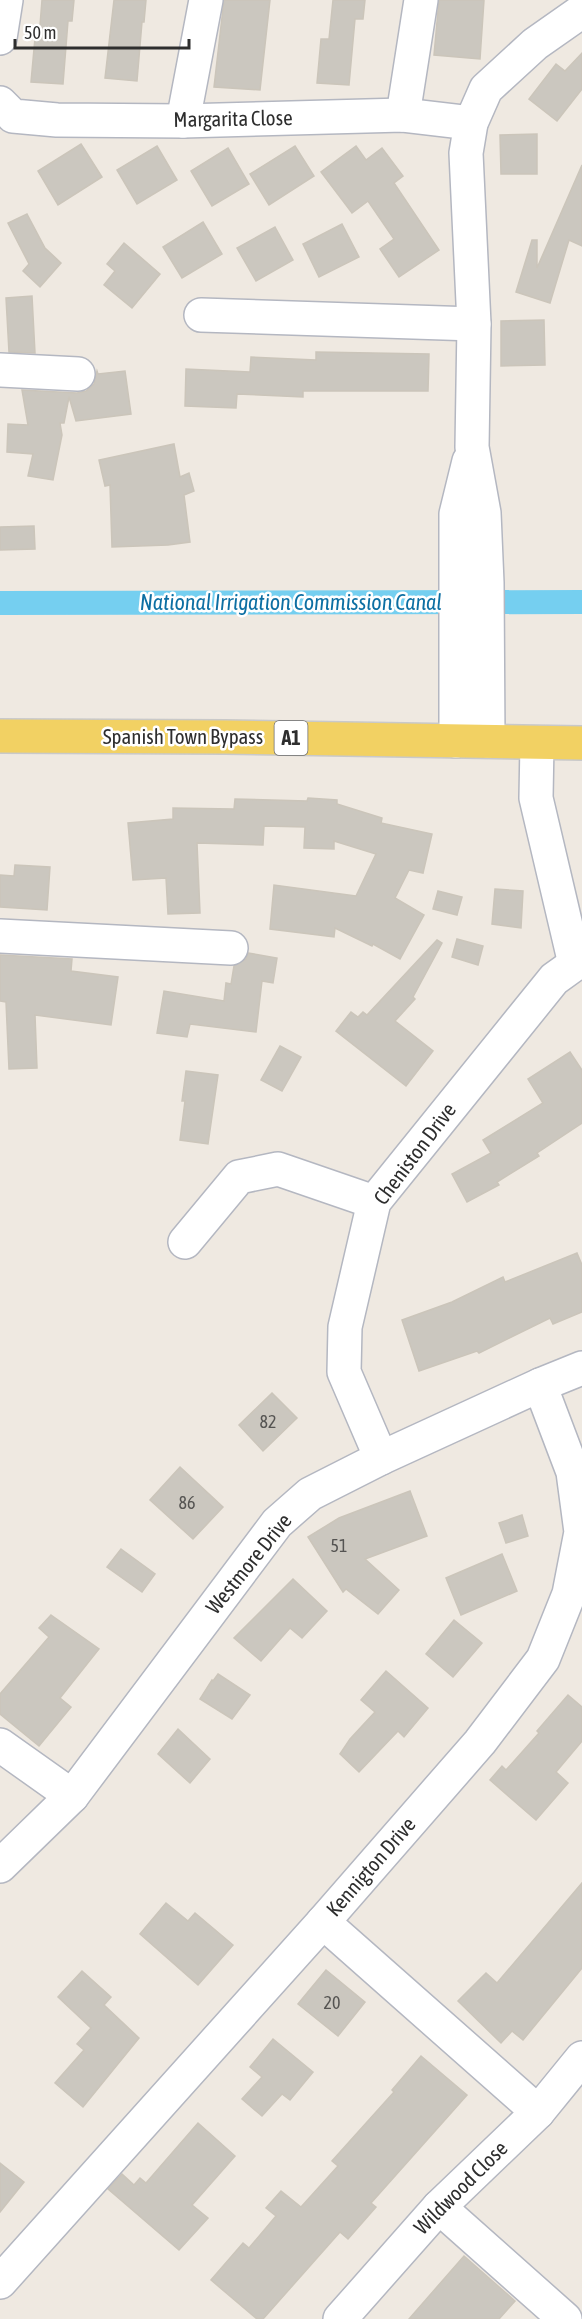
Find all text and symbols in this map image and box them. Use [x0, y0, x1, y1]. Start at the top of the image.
scale bar [15, 12, 189, 50]
text: 50 m [24, 22, 56, 43]
street label: Margarita Close [173, 105, 293, 131]
water label: National Irrigation Commission Canal [140, 589, 442, 615]
road number: A1 [274, 721, 308, 755]
street label: Spanish Town Bypass [103, 724, 263, 748]
street label: Cheniston Drive [368, 1098, 460, 1209]
house number: 82 [260, 1411, 276, 1432]
house number: 86 [179, 1492, 195, 1513]
street label: Westmore Drive [201, 1508, 296, 1618]
house number: 51 [331, 1535, 347, 1556]
street label: Kennigton Drive [321, 1812, 420, 1921]
house number: 20 [324, 1992, 340, 2013]
street label: Wildwood Close [409, 2136, 512, 2239]

